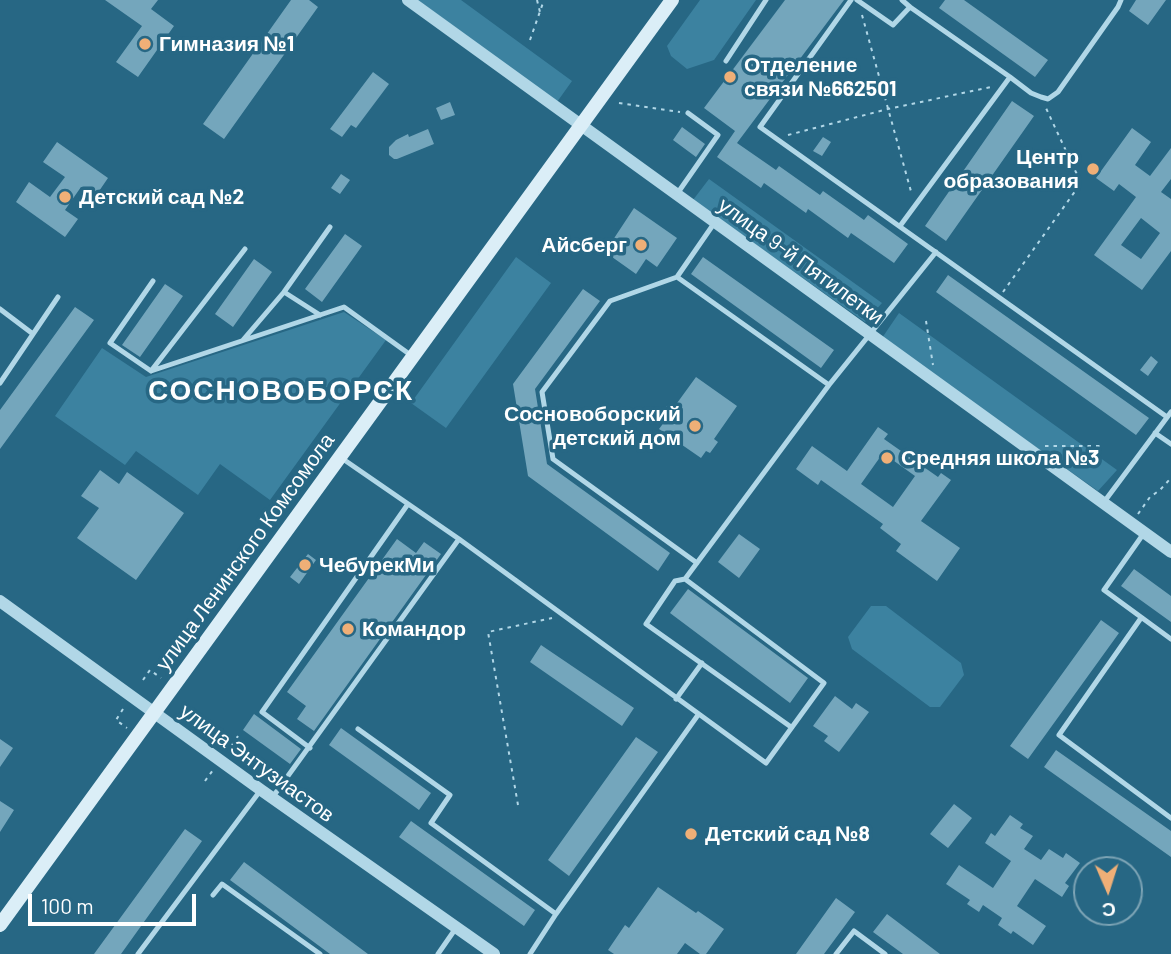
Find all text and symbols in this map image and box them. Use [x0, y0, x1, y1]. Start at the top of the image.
place label: Гимназия №1 [159, 31, 294, 57]
marker: Гимназия №1 [137, 36, 153, 52]
place label: Отделение связи №662501 [744, 52, 896, 102]
marker: Отделение связи №662501 [722, 69, 738, 85]
place label: Центр образования [944, 144, 1079, 194]
marker: Центр образования [1085, 161, 1101, 177]
place label: Детский сад №2 [79, 184, 244, 210]
marker: Детский сад №2 [57, 189, 73, 205]
street label: улица 9-й Пятилетки [713, 192, 889, 330]
place label: Айсберг [541, 232, 627, 258]
marker: Айсберг [633, 237, 649, 253]
district label: СОСНОВОБОРСК [149, 374, 413, 408]
place label: Сосновоборский детский дом [504, 401, 681, 451]
marker: Сосновоборский детский дом [687, 418, 703, 434]
street label: улица Ленинского Комсомола [150, 428, 340, 676]
place label: Средняя школа №3 [901, 445, 1099, 471]
marker: Средняя школа №3 [879, 450, 895, 466]
place label: ЧебурекМи [319, 552, 435, 578]
marker: ЧебурекМи [297, 557, 313, 573]
place label: Командор [362, 616, 466, 642]
marker: Командор [340, 621, 356, 637]
street label: улица Энтузиастов [175, 699, 339, 827]
place label: Детский сад №8 [705, 821, 870, 847]
marker: Детский сад №8 [683, 826, 699, 842]
north arrow [1073, 856, 1143, 926]
scale bar [32, 880, 200, 924]
text: 100 m [41, 893, 94, 918]
text: С [1102, 899, 1116, 922]

